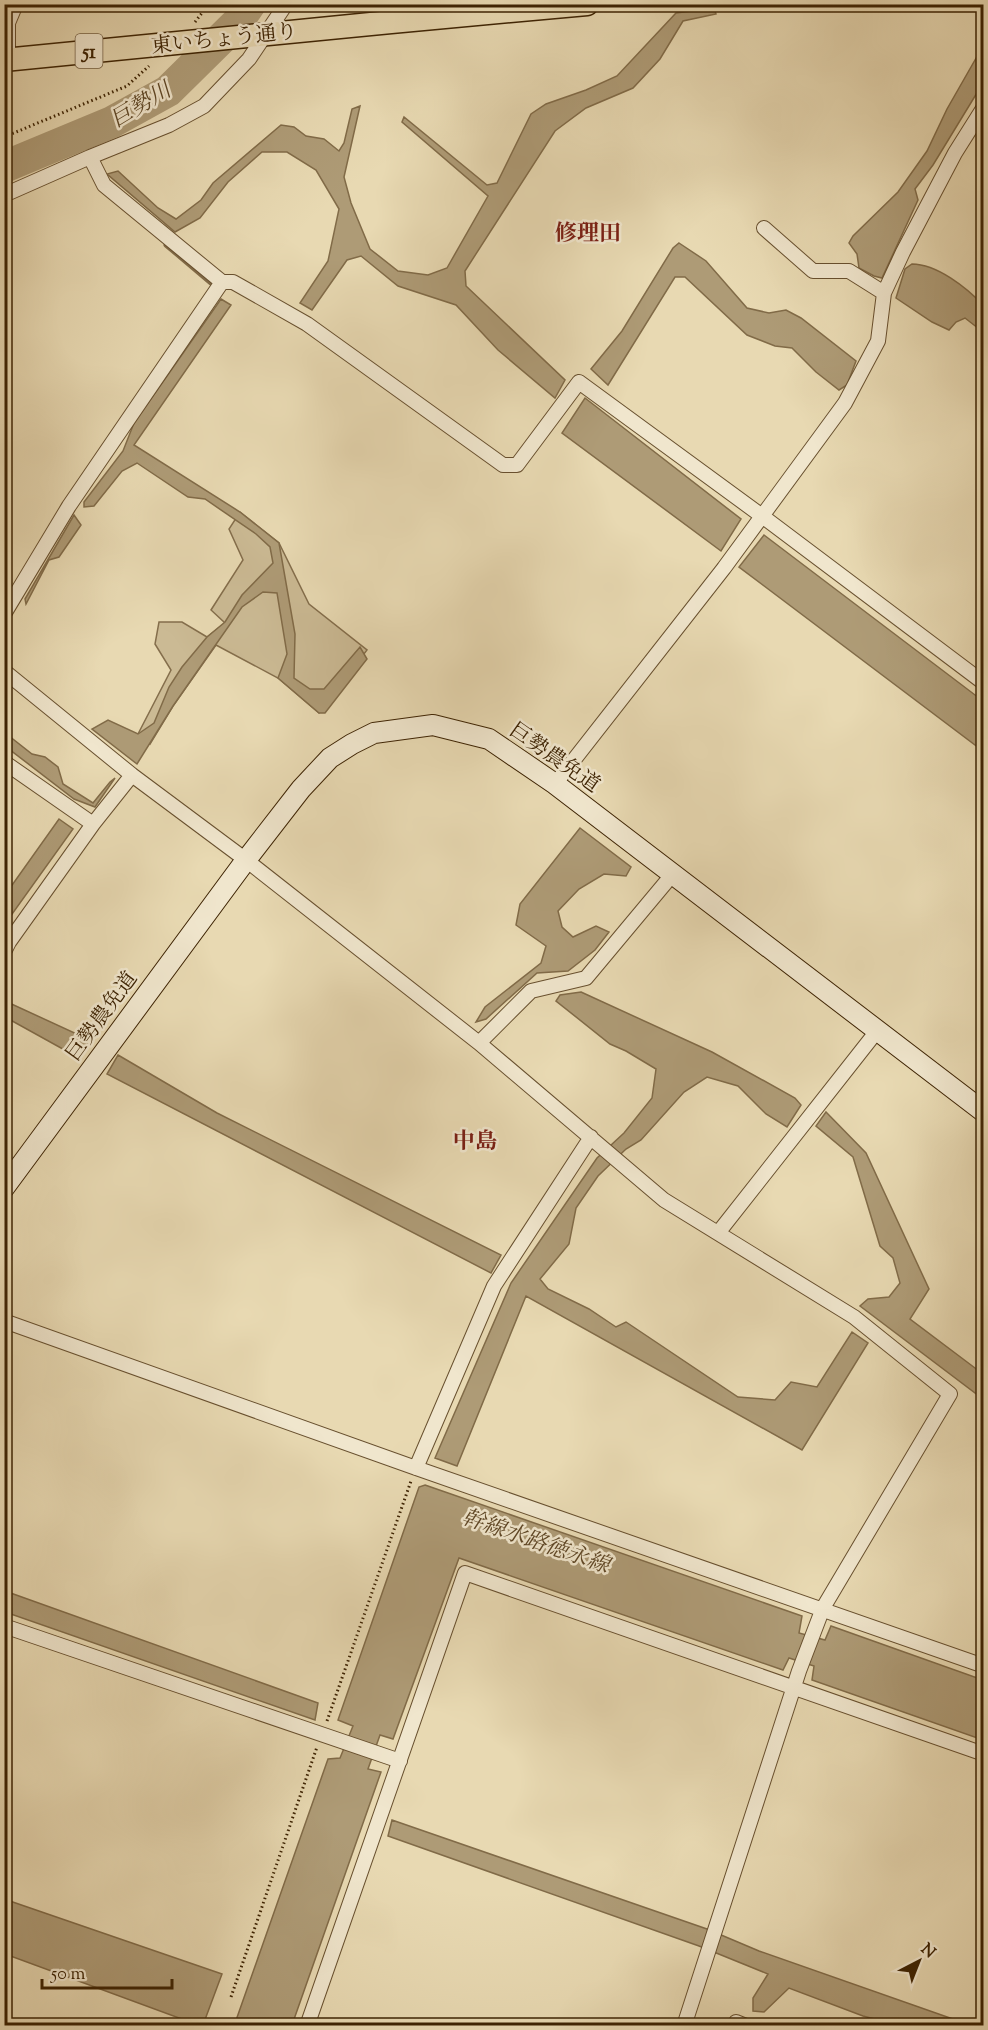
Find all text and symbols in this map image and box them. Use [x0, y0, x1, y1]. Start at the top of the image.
street label: 東いちょう通り [150, 17, 299, 63]
road number: 51 [76, 34, 103, 68]
water label: 巨勢川 [105, 75, 180, 137]
district label: 修理田 [555, 219, 621, 251]
street label: 巨勢農免道 [502, 716, 605, 801]
street label: 巨勢農免道 [60, 966, 146, 1068]
district label: 中島 [453, 1127, 497, 1159]
water label: 幹線水路徳永線 [457, 1503, 616, 1584]
north arrow [889, 1931, 949, 1991]
text: N [915, 1939, 940, 1965]
scale bar [42, 1952, 172, 1990]
text: 50 m [50, 1962, 86, 1988]

